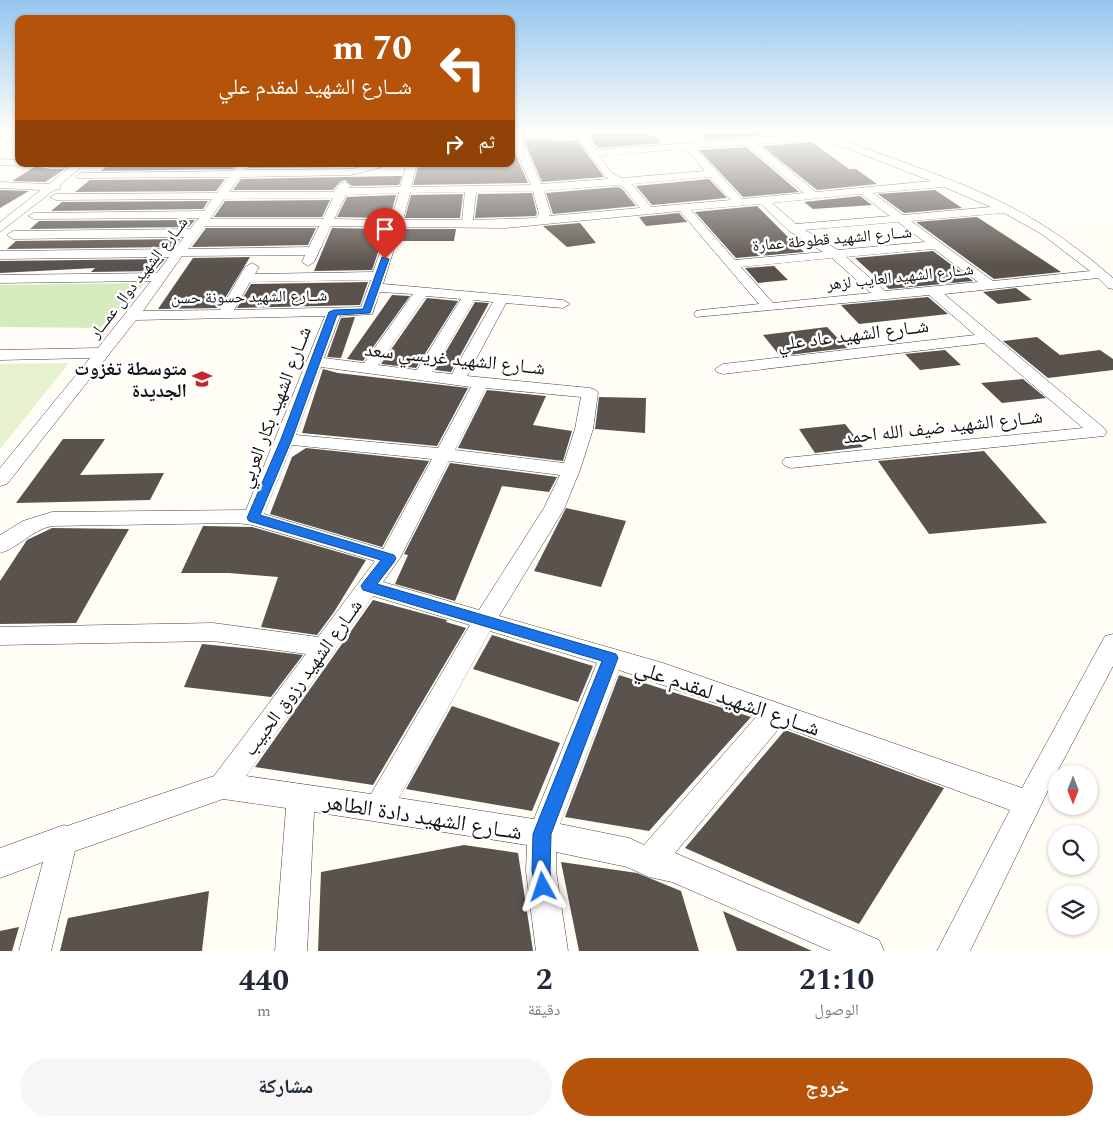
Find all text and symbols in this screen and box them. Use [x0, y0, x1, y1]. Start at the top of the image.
text: 70 m [332, 22, 412, 75]
icon: left [430, 35, 495, 100]
text: شــارع الشهيد لمقدم علي [218, 71, 412, 104]
text: ثم [478, 128, 495, 157]
icon: right [440, 130, 468, 158]
pin [364, 208, 406, 259]
street label: شــارع الشهيد دوال عمـــار [83, 212, 194, 344]
icon: arrive [371, 215, 399, 243]
street label: شــارع الشهيد قطوطة عمارة [751, 220, 913, 258]
street label: شــارع الشهيد العايب لزهر [825, 257, 975, 297]
street label: شــارع الشهيد حسونة حسن [171, 284, 327, 310]
street label: شــارع الشهيد عاد علي [776, 312, 930, 359]
street label: شــارع الشهيد بكار العربي [231, 322, 320, 493]
street label: شــارع الشهيد غريسي سعد [363, 336, 547, 383]
place label: متوسطة تغزوت الجديدة [74, 355, 187, 406]
school or university icon: متوسطة تغزوت الجديدة [191, 368, 213, 390]
street label: شــارع الشهيد ضيف الله احمد [842, 403, 1044, 452]
street label: شــارع الشهيد رزوق الحبيب [236, 593, 370, 762]
street label: شــارع الشهيد لمقدم علي [630, 651, 825, 746]
north arrow [1048, 765, 1098, 815]
map controls [1048, 765, 1098, 935]
street label: شــارع الشهيد دادة الطاهر [320, 785, 524, 849]
button: search [1048, 825, 1098, 875]
position arrow [516, 860, 568, 912]
button: layers [1048, 885, 1098, 935]
text: 2 [536, 957, 553, 1003]
text: 21:10 [799, 957, 874, 1003]
text: 440 [239, 958, 289, 1004]
text: دقيقة [528, 998, 560, 1022]
text: الوصول [815, 998, 859, 1022]
text: m [257, 999, 271, 1023]
button: مشاركة [20, 1058, 552, 1116]
button: خروج [562, 1058, 1093, 1116]

